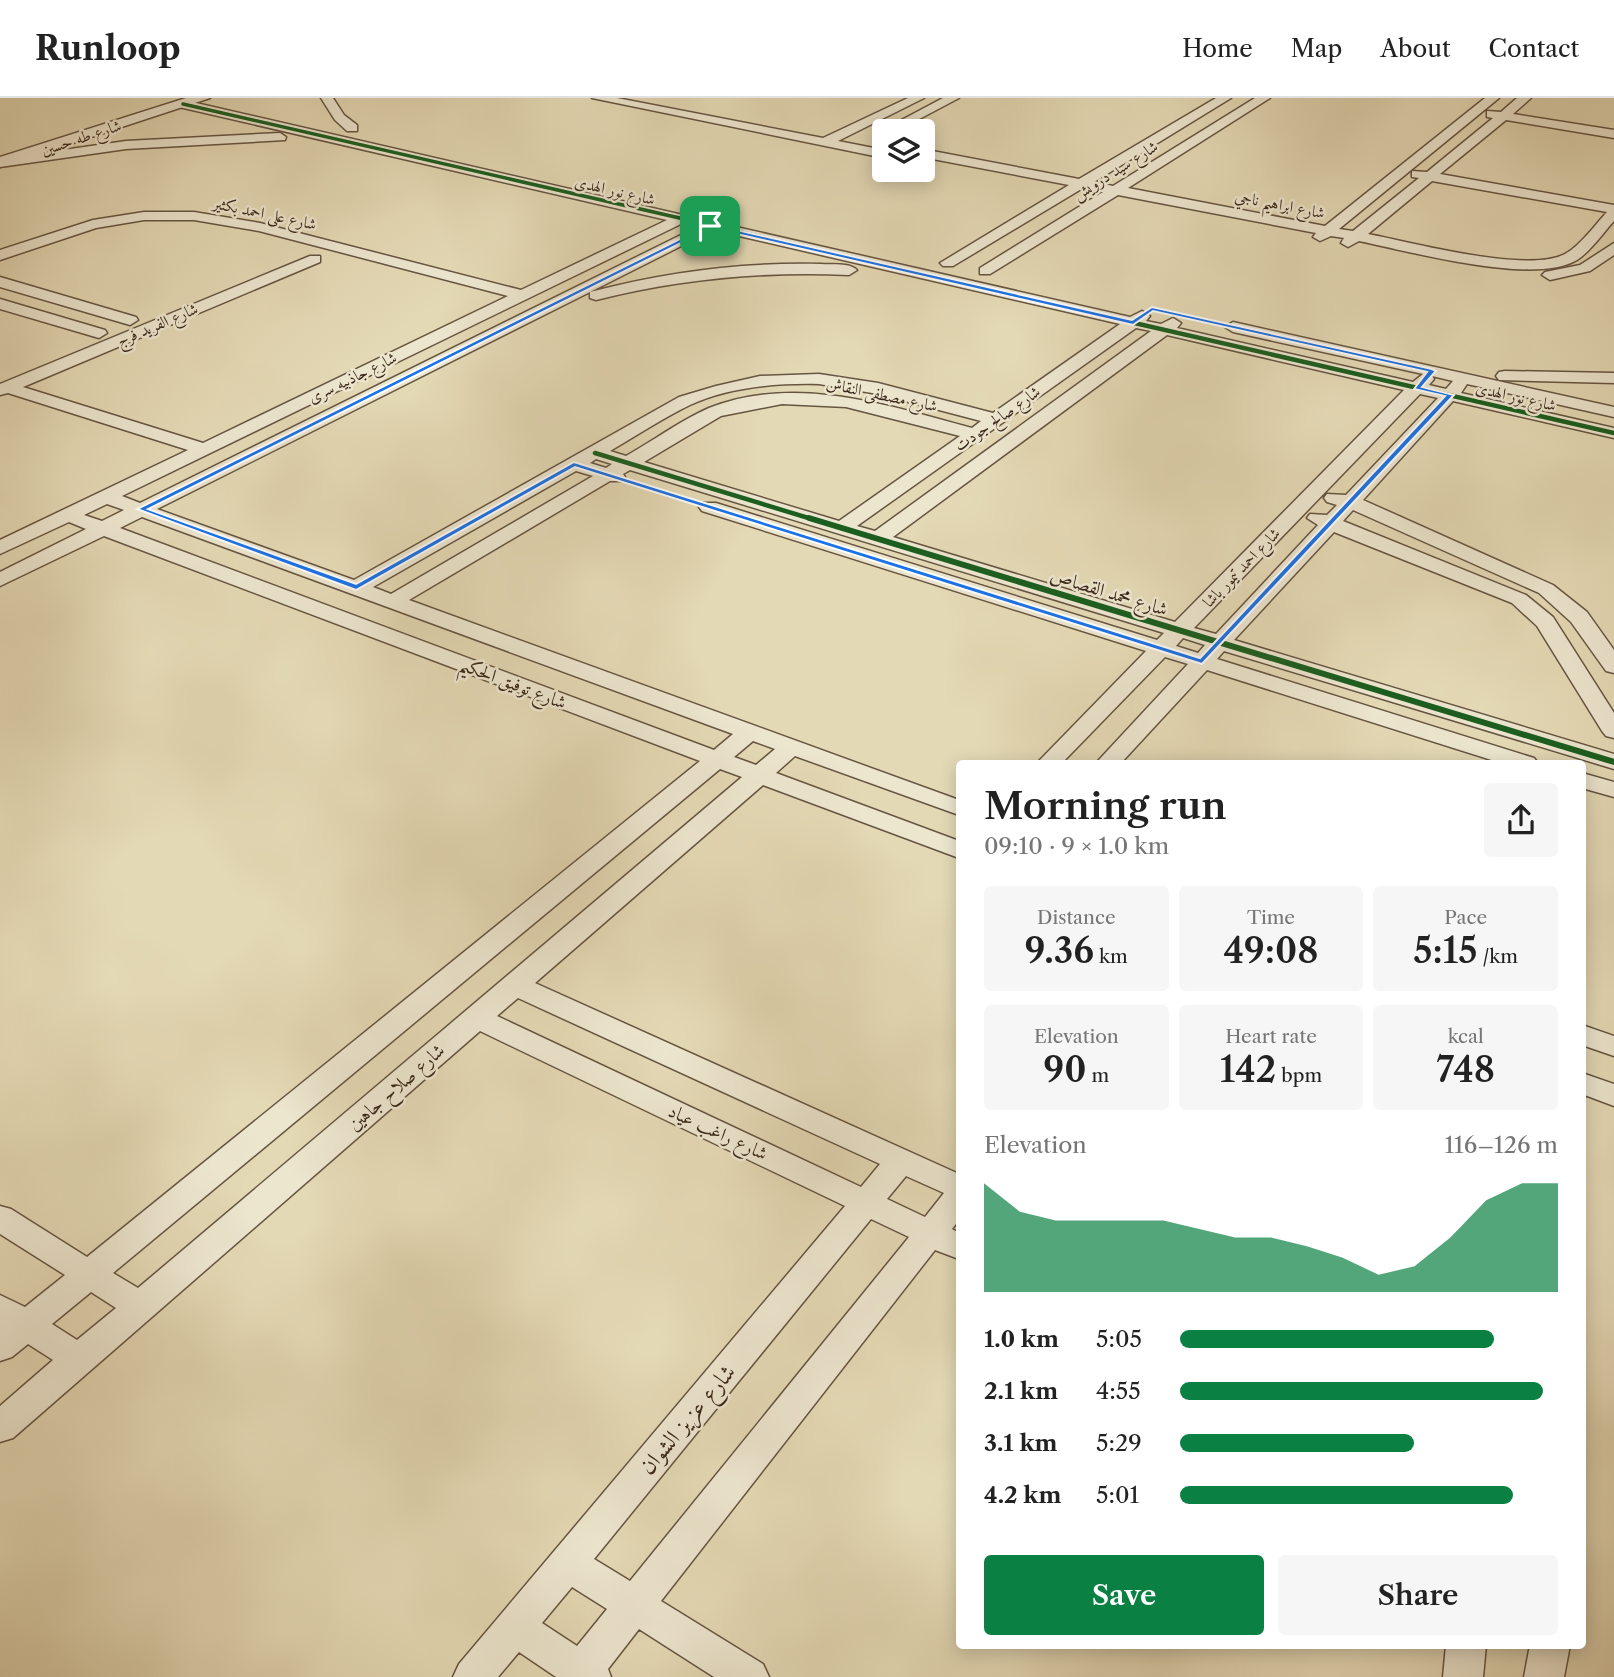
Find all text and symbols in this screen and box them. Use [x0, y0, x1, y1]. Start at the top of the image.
text: Runloop [35, 28, 181, 69]
text: Home [1182, 34, 1253, 63]
text: Map [1291, 34, 1342, 63]
text: About [1380, 34, 1451, 63]
text: Contact [1489, 34, 1579, 63]
street label: شارع طه حسين [38, 115, 125, 163]
map controls [872, 119, 935, 182]
button: layers [872, 119, 935, 182]
street label: شارع سيد درويش [1069, 136, 1164, 208]
street label: شارع نور الهدى [572, 171, 657, 213]
street label: شارع ابراهيم ناجي [1232, 185, 1327, 229]
street label: شارع على احمد بكثير [209, 192, 319, 238]
pin [680, 196, 740, 256]
icon: arrive [691, 207, 729, 245]
street label: شارع الفريد فرج [113, 298, 203, 355]
street label: شارع جاذبيه سرى [304, 347, 401, 411]
street label: شارع مصطفى النقاش [824, 372, 939, 419]
street label: شارع نور الهدى [1473, 377, 1558, 419]
street label: شارع صالح جودت [950, 381, 1046, 458]
street label: شارع احمد تيمور باشا [1198, 523, 1287, 614]
street label: شارع محمد القصاص [1046, 563, 1171, 625]
street label: شارع توفيق الحكيم [453, 652, 570, 721]
text: Morning run [984, 782, 1227, 829]
button: share [1484, 783, 1558, 857]
text: 09:10 · 9 × 1.0 km [984, 832, 1169, 860]
text: Distance [1037, 906, 1116, 929]
text: Time [1247, 906, 1295, 929]
text: Pace [1444, 906, 1487, 929]
text: 9.36 [1025, 929, 1094, 972]
text: 49:08 [1223, 929, 1319, 972]
text: 5:15 [1413, 929, 1477, 972]
text: km [1094, 945, 1128, 968]
text: /km [1477, 945, 1518, 968]
text: Elevation [1034, 1025, 1119, 1048]
text: Heart rate [1225, 1025, 1317, 1048]
text: kcal [1448, 1025, 1484, 1048]
street label: شارع صلاح جاهين [343, 1039, 453, 1140]
text: 90 [1043, 1048, 1086, 1091]
text: 142 [1220, 1048, 1276, 1091]
text: 748 [1436, 1048, 1495, 1091]
text: m [1086, 1064, 1109, 1087]
text: bpm [1276, 1064, 1322, 1087]
street label: شارع راغب عياد [663, 1099, 771, 1169]
text: Elevation [984, 1131, 1087, 1159]
text: 116–126 m [1444, 1131, 1558, 1159]
text: 1.0 km [984, 1325, 1059, 1353]
text: 5:05 [1096, 1325, 1142, 1353]
street label: شارع عزيز الشوان [633, 1358, 746, 1484]
text: 2.1 km [984, 1377, 1058, 1405]
text: 4:55 [1096, 1377, 1141, 1405]
text: 3.1 km [984, 1429, 1058, 1457]
text: 5:29 [1096, 1429, 1142, 1457]
text: 4.2 km [984, 1481, 1061, 1509]
text: 5:01 [1096, 1481, 1139, 1509]
button: Save [984, 1555, 1264, 1635]
button: Share [1278, 1555, 1558, 1635]

